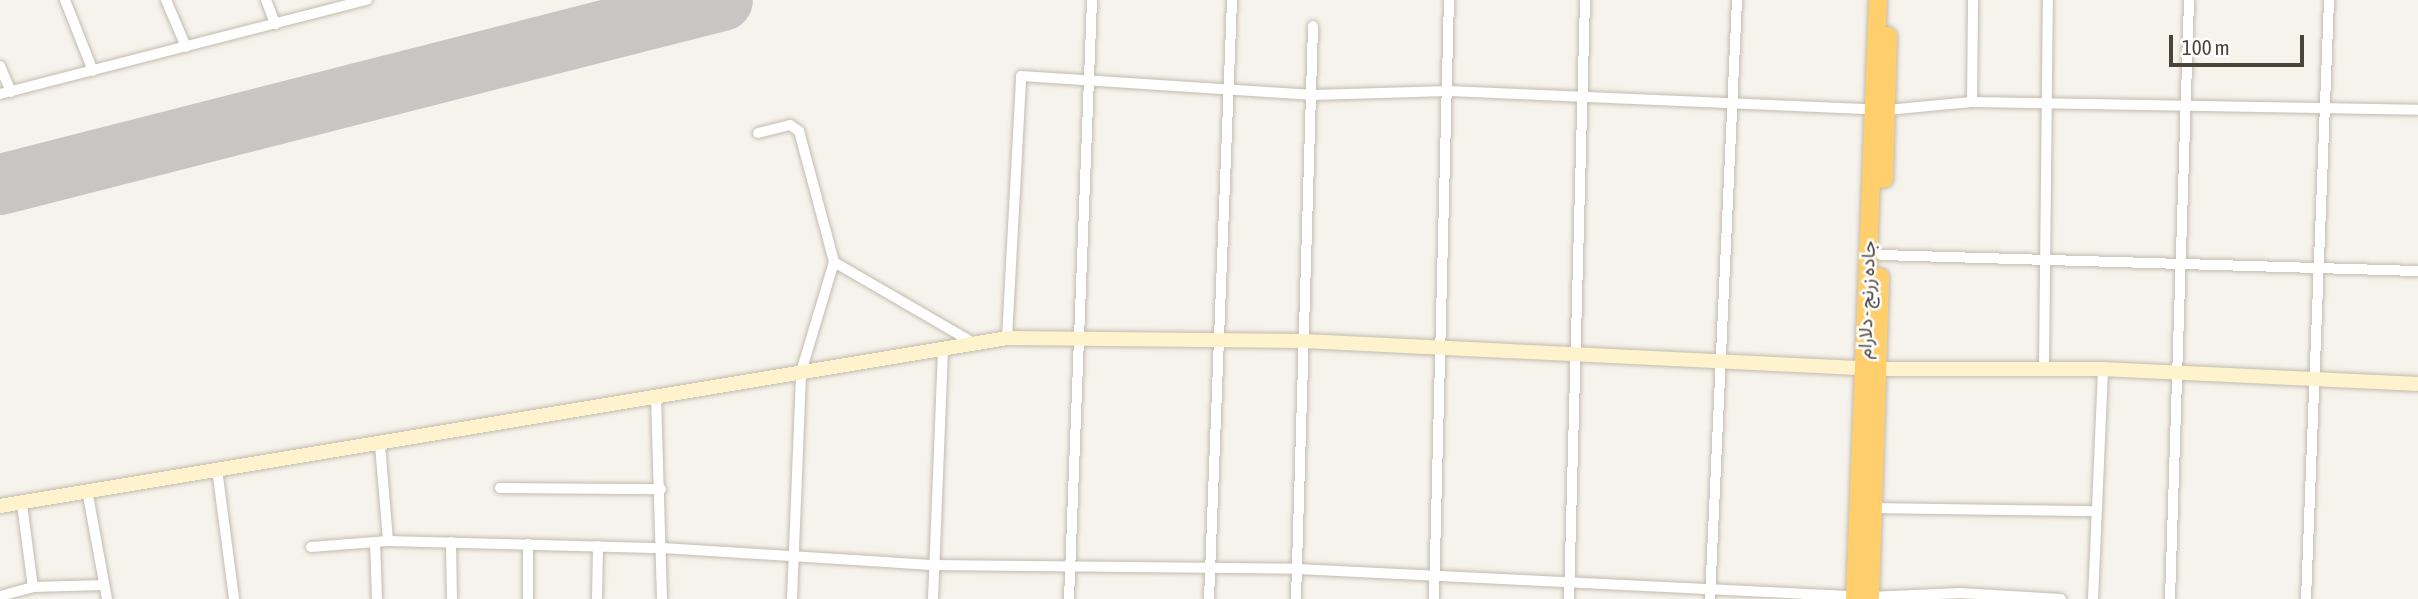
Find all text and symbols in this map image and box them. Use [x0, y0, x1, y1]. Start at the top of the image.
scale bar [2173, 21, 2308, 65]
text: 100 m [2182, 35, 2230, 59]
street label: جاده زرنج - دلارام [1854, 240, 1880, 360]

